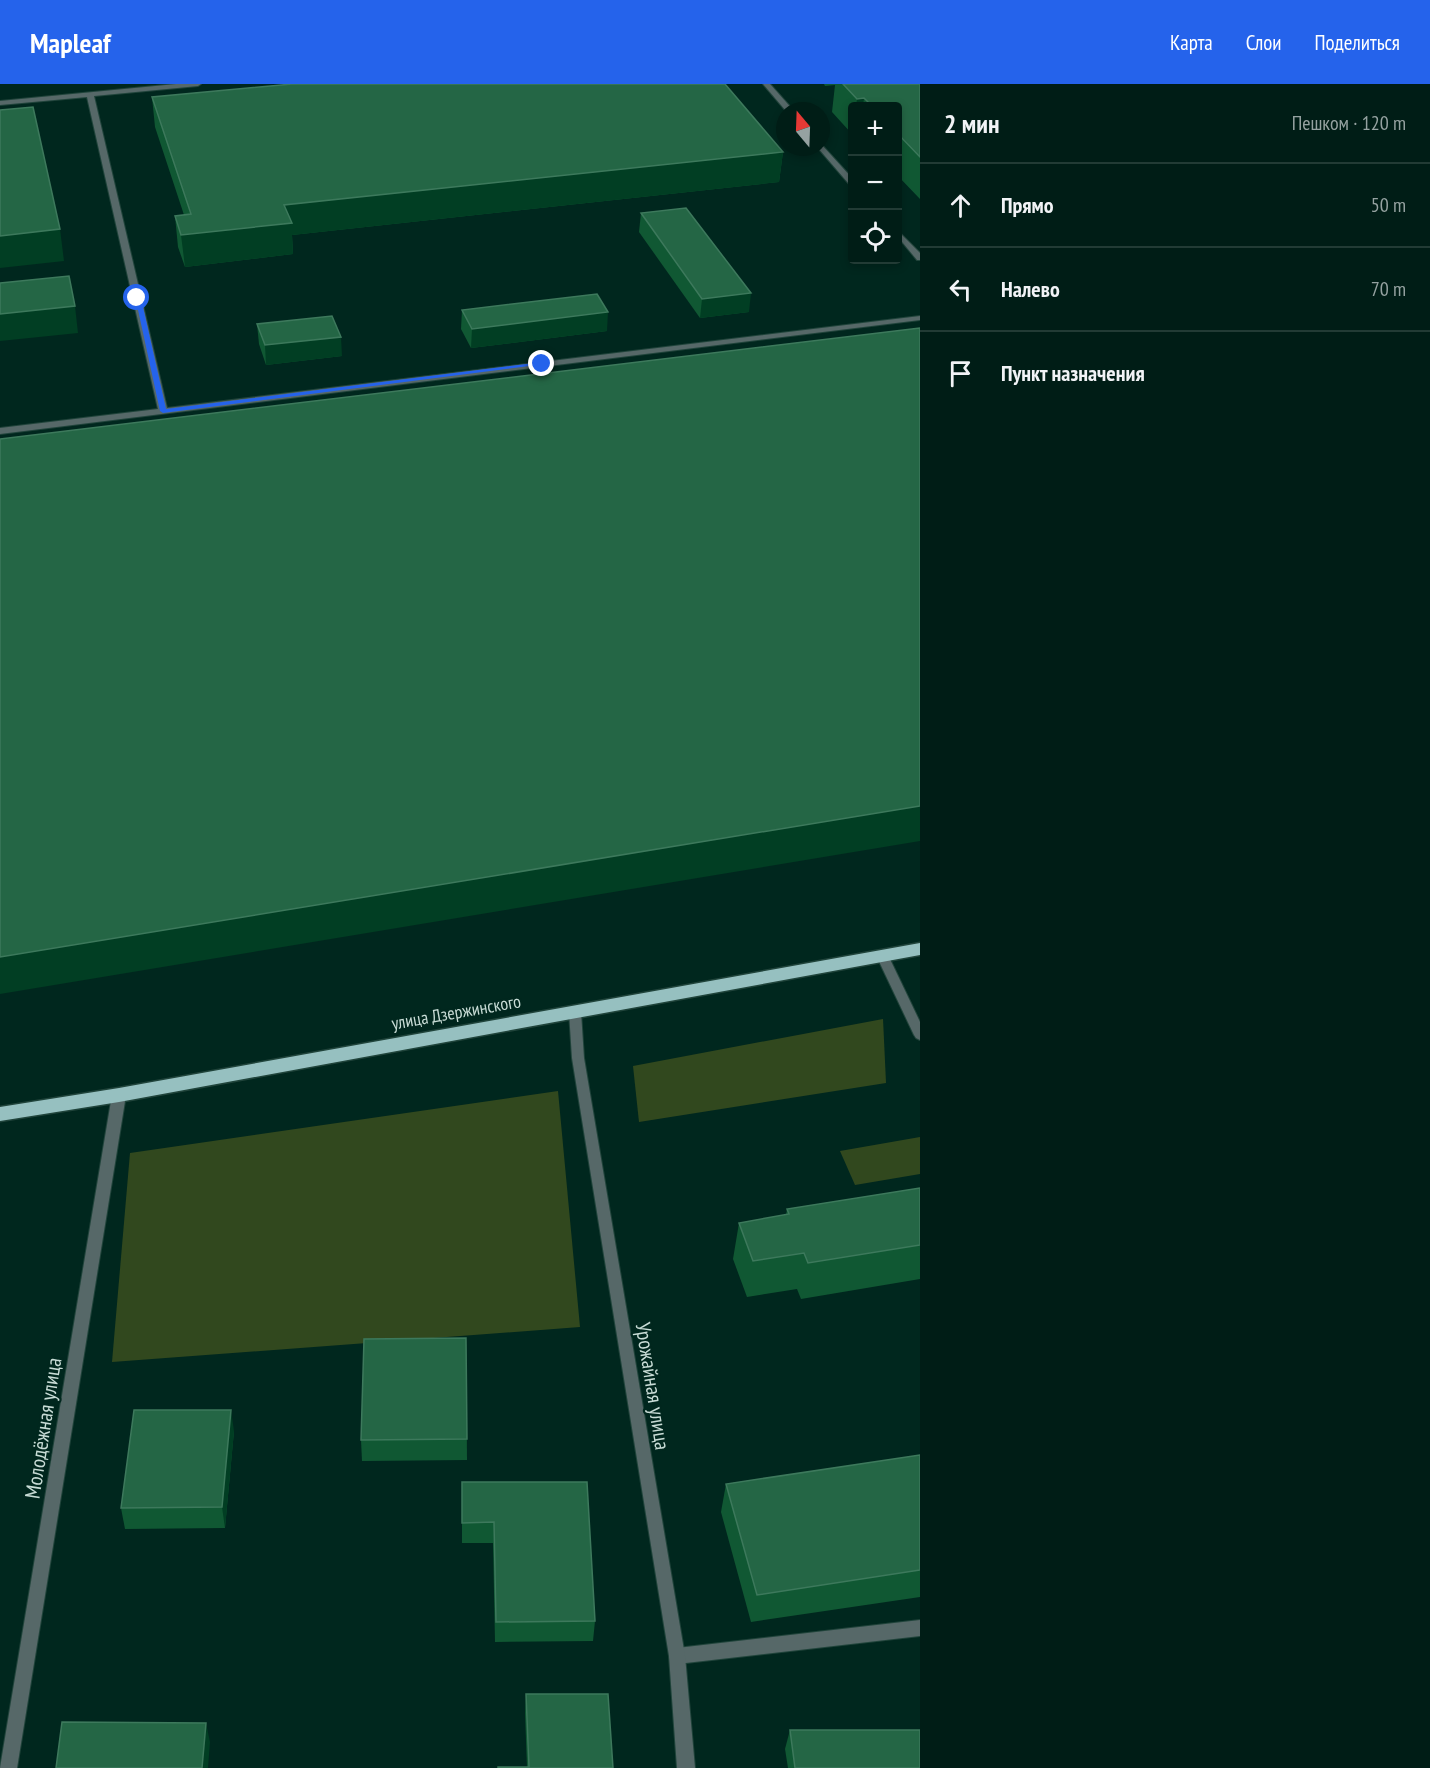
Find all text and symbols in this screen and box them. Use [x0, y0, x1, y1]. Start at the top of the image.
text: Mapleaf [30, 24, 111, 61]
text: Карта [1170, 29, 1213, 56]
text: Слои [1246, 29, 1281, 56]
text: Поделиться [1314, 29, 1400, 56]
north arrow [776, 102, 830, 156]
map controls [848, 102, 902, 264]
button: + [848, 102, 902, 156]
text: 2 мин [944, 107, 999, 140]
text: Пешком · 120 m [1292, 110, 1406, 136]
button: − [848, 156, 902, 210]
icon: ahead [944, 189, 977, 222]
text: Прямо [1001, 191, 1054, 219]
text: 50 m [1371, 192, 1406, 218]
button: locate [848, 210, 902, 264]
icon: left [944, 273, 977, 306]
text: Налево [1001, 275, 1060, 303]
text: 70 m [1371, 276, 1406, 302]
route start [123, 284, 149, 310]
route end [528, 350, 554, 376]
icon: arrive [944, 357, 977, 390]
text: Пункт назначения [1001, 359, 1145, 387]
street label: улица Дзержинского [390, 989, 523, 1035]
street label: Урожайная улица [630, 1320, 676, 1452]
street label: Молодёжная улица [19, 1356, 67, 1500]

